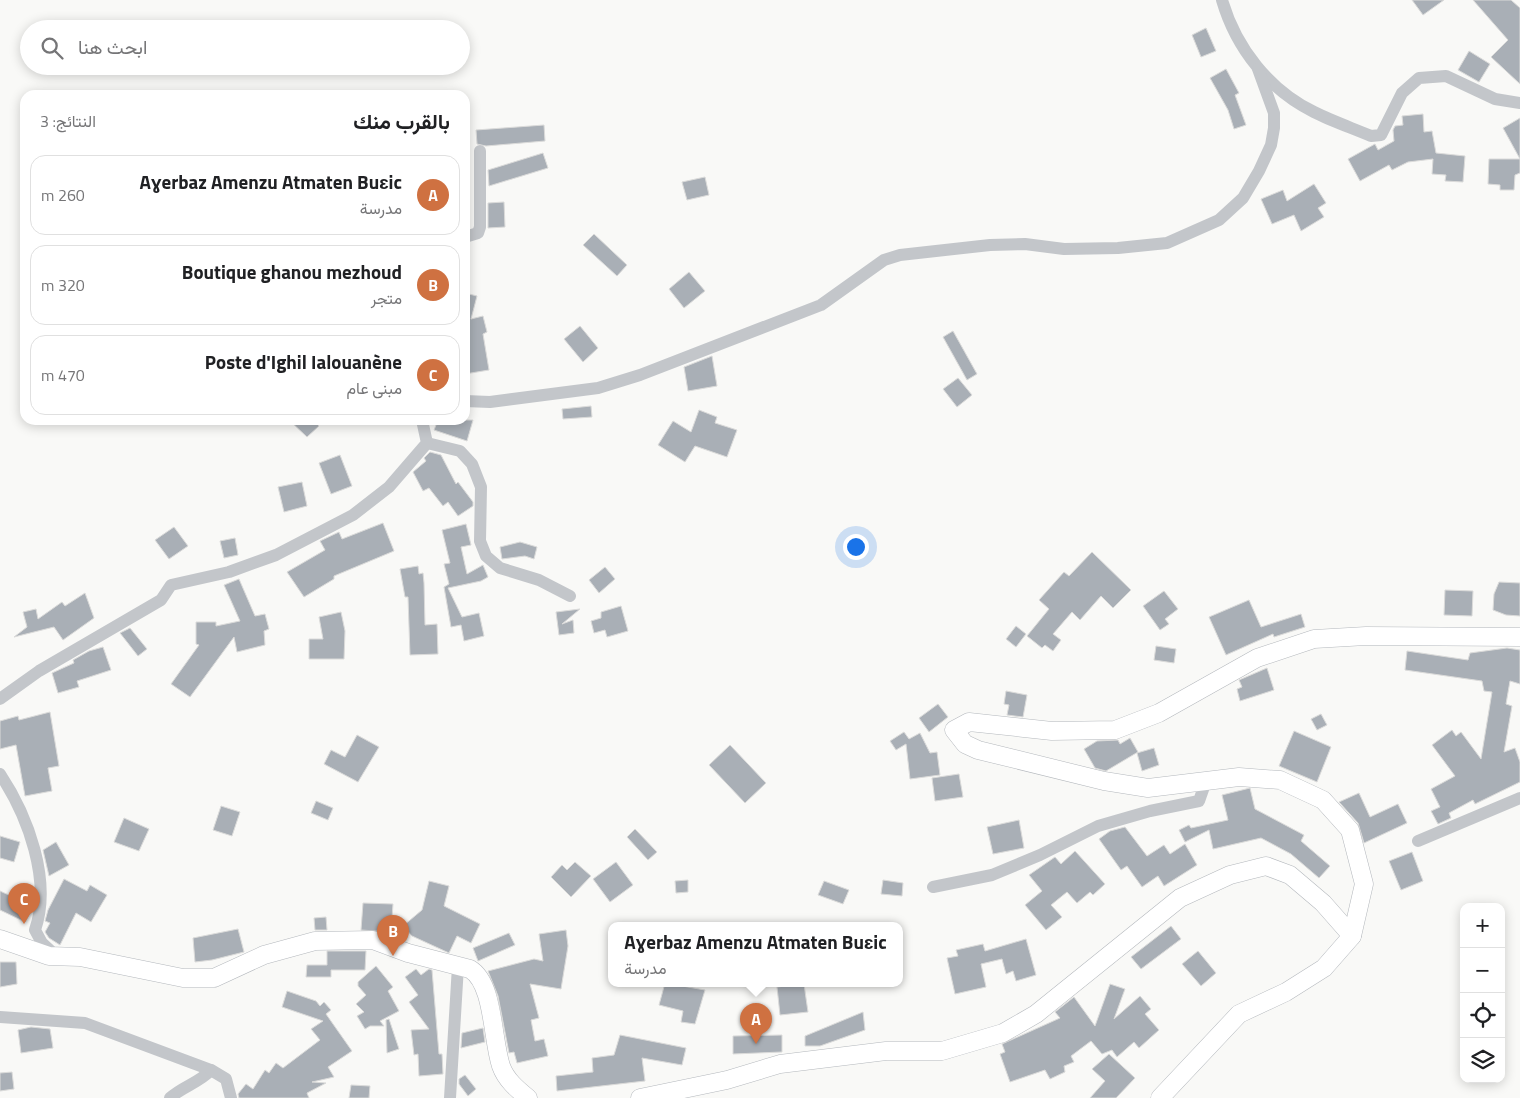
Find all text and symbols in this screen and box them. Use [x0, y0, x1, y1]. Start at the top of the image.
search box [20, 20, 470, 75]
text: ابحث هنا [78, 32, 147, 61]
icon: search [38, 34, 66, 62]
text: بالقرب منك [353, 105, 450, 137]
text: النتائج: 3 [40, 109, 96, 133]
text: Aɣerbaz Amenzu Atmaten Buɛic [140, 167, 402, 196]
text: 260 m [41, 183, 85, 207]
text: A [428, 183, 438, 207]
text: مدرسة [360, 196, 402, 220]
text: Boutique ghanou mezhoud [182, 257, 402, 286]
text: 320 m [41, 273, 85, 297]
text: B [428, 273, 438, 297]
text: متجر [371, 286, 402, 310]
text: Poste d'Ighil Ialouanène [205, 347, 402, 376]
text: 470 m [41, 363, 85, 387]
text: C [429, 363, 437, 387]
text: مبنى عام [347, 376, 402, 400]
your location [843, 534, 869, 560]
pin: C [8, 883, 40, 924]
map controls [1460, 903, 1505, 1083]
button: + [1460, 903, 1505, 948]
pin: B [377, 915, 409, 956]
popup [608, 922, 903, 987]
text: Aɣerbaz Amenzu Atmaten Buɛic [624, 927, 887, 956]
button: − [1460, 948, 1505, 993]
text: مدرسة [624, 956, 666, 980]
button: locate [1460, 993, 1505, 1038]
pin: A [740, 1003, 772, 1044]
button: layers [1460, 1038, 1505, 1083]

